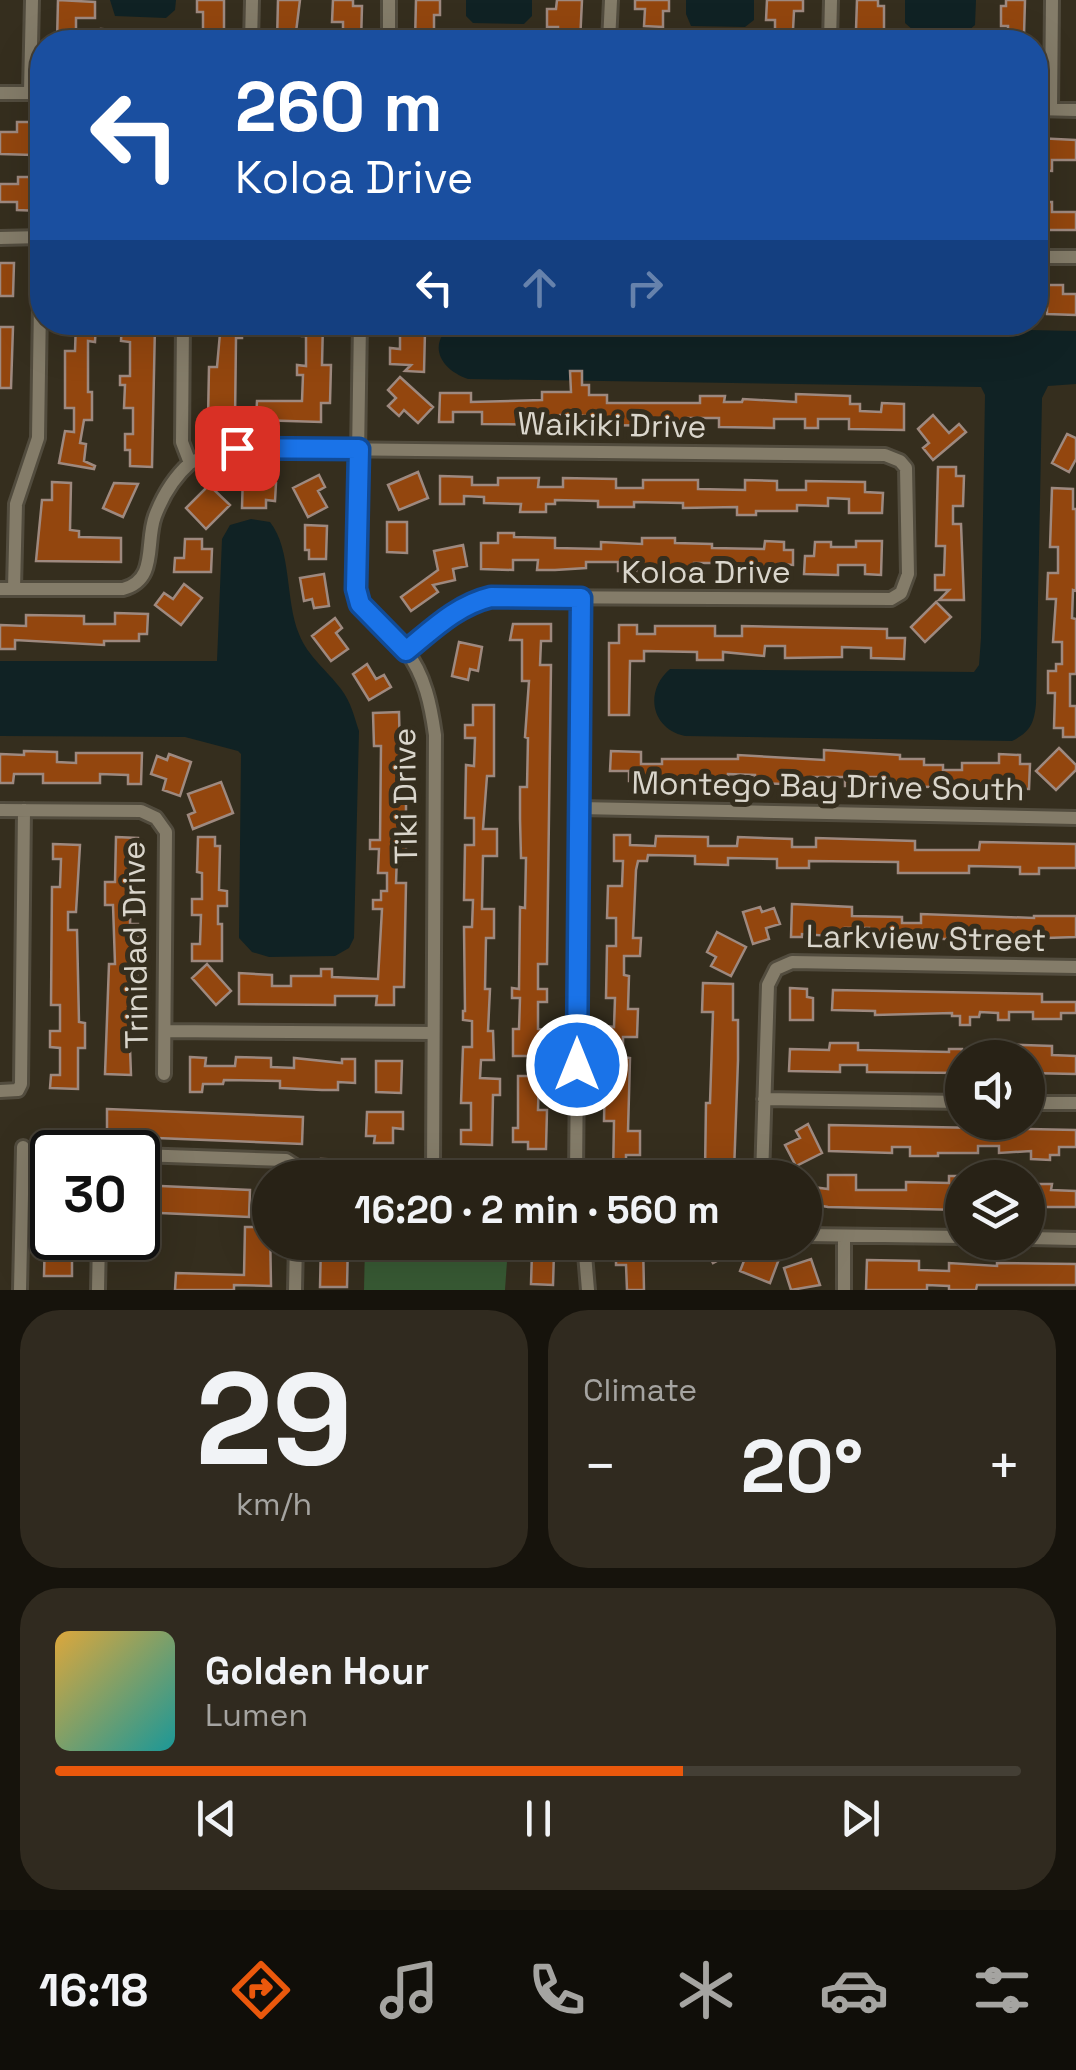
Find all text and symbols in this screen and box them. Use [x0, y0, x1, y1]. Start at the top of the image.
text: 260 m [235, 62, 443, 151]
icon: left [70, 70, 200, 200]
text: Koloa Drive [235, 149, 473, 206]
icon: left [407, 260, 462, 315]
icon: ahead [512, 260, 567, 315]
icon: right [617, 260, 672, 315]
street label: Waikiki Drive [517, 403, 707, 447]
pin [195, 406, 280, 491]
icon: arrive [210, 421, 265, 476]
street label: Koloa Drive [621, 552, 791, 592]
street label: Tiki Drive [384, 728, 426, 864]
street label: Montego Bay Drive South [631, 763, 1025, 809]
street label: Trinidad Drive [113, 841, 157, 1049]
street label: Larkview Street [805, 916, 1047, 960]
position arrow [525, 1013, 629, 1117]
map controls [945, 1040, 1045, 1260]
button: sound [945, 1040, 1045, 1140]
speed limit sign: 30 [30, 1130, 160, 1260]
button: layers [945, 1160, 1045, 1260]
text: 16:20 · 2 min · 560 m [354, 1186, 720, 1234]
text: 29 [195, 1336, 353, 1502]
text: Climate [583, 1370, 697, 1410]
text: 20° [741, 1418, 863, 1514]
text: − [583, 1431, 617, 1501]
text: + [987, 1431, 1021, 1501]
text: km/h [236, 1484, 312, 1524]
text: Golden Hour [205, 1647, 429, 1695]
text: Lumen [205, 1695, 308, 1735]
icon: previous [189, 1791, 244, 1846]
icon: pause [511, 1791, 566, 1846]
icon: next [833, 1791, 888, 1846]
icon: directions [226, 1955, 296, 2025]
icon: music [374, 1955, 444, 2025]
icon: phone [522, 1955, 592, 2025]
icon: climate [671, 1955, 741, 2025]
icon: car [819, 1955, 889, 2025]
icon: filters [967, 1955, 1037, 2025]
text: 16:18 [39, 1962, 148, 2019]

